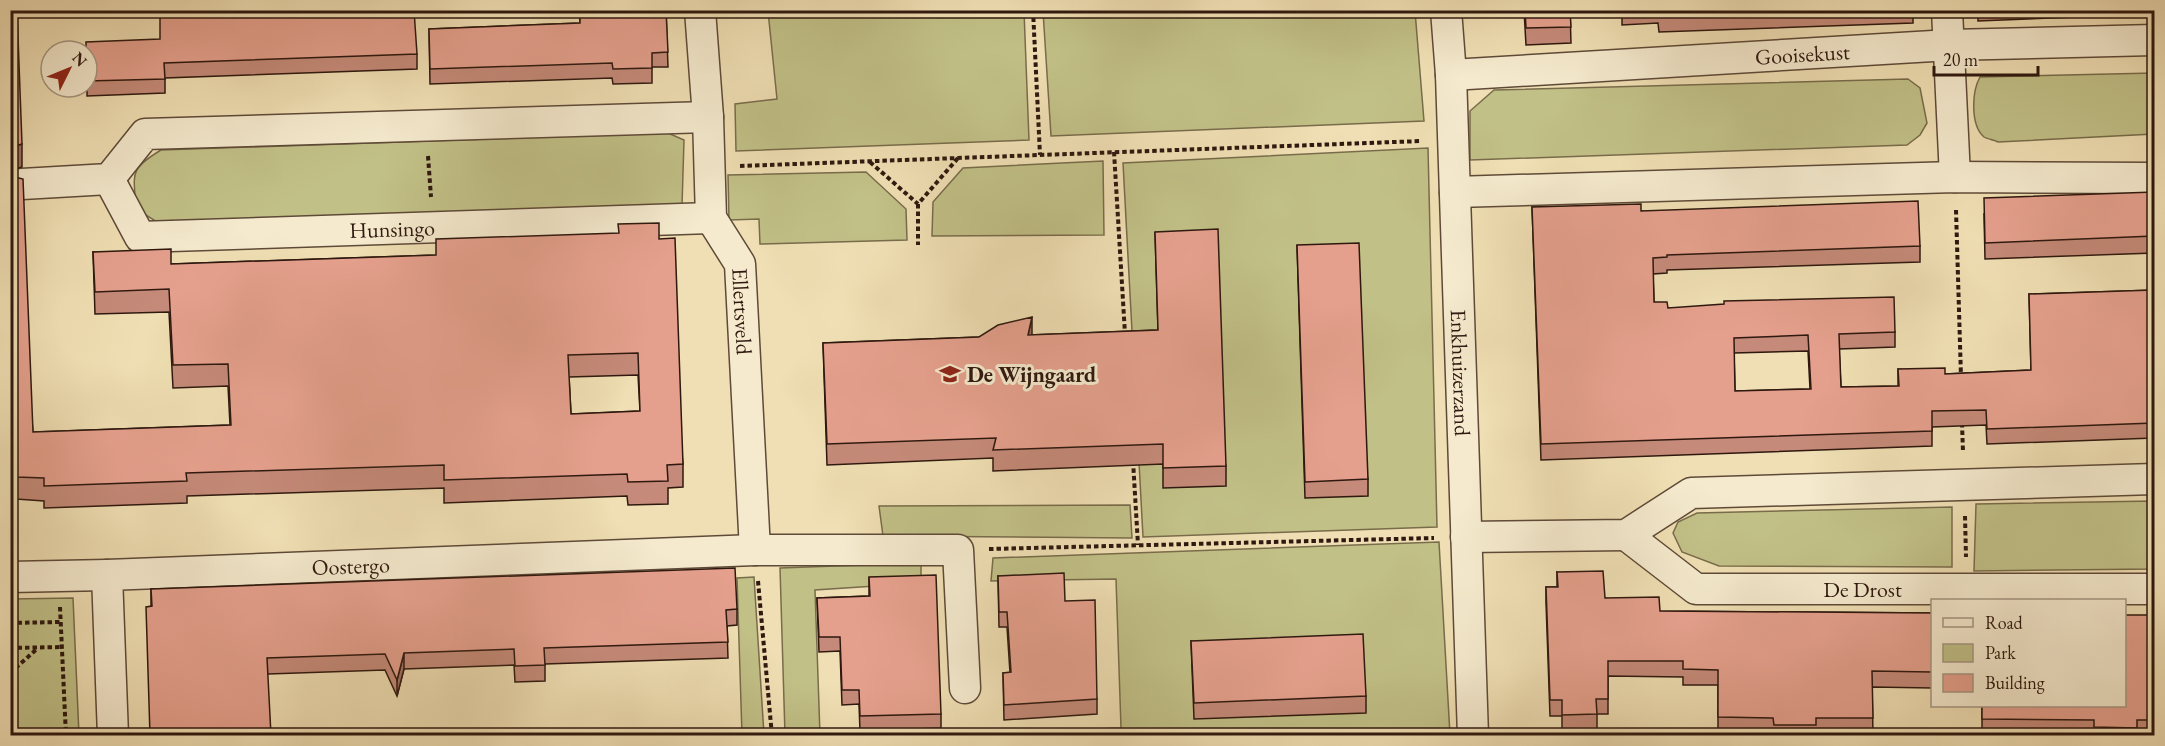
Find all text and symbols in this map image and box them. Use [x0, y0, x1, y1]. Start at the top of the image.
street label: Gooisekust [1754, 37, 1851, 71]
north arrow [39, 39, 99, 99]
scale bar [1934, 39, 2038, 77]
text: N [68, 47, 92, 71]
text: 20 m [1943, 48, 1978, 71]
street label: Hunsingo [349, 213, 435, 245]
street label: Ellertsveld [726, 267, 759, 356]
street label: Enkhuizerzand [1444, 309, 1478, 437]
place label: De Wijngaard [967, 360, 1096, 389]
school or university icon: De Wijngaard [938, 362, 962, 386]
street label: Oostergo [311, 550, 390, 582]
street label: De Drost [1823, 575, 1902, 604]
legend [1931, 599, 2126, 707]
text: Road [1985, 611, 2024, 634]
text: Park [1985, 641, 2016, 664]
text: Building [1985, 671, 2045, 694]

